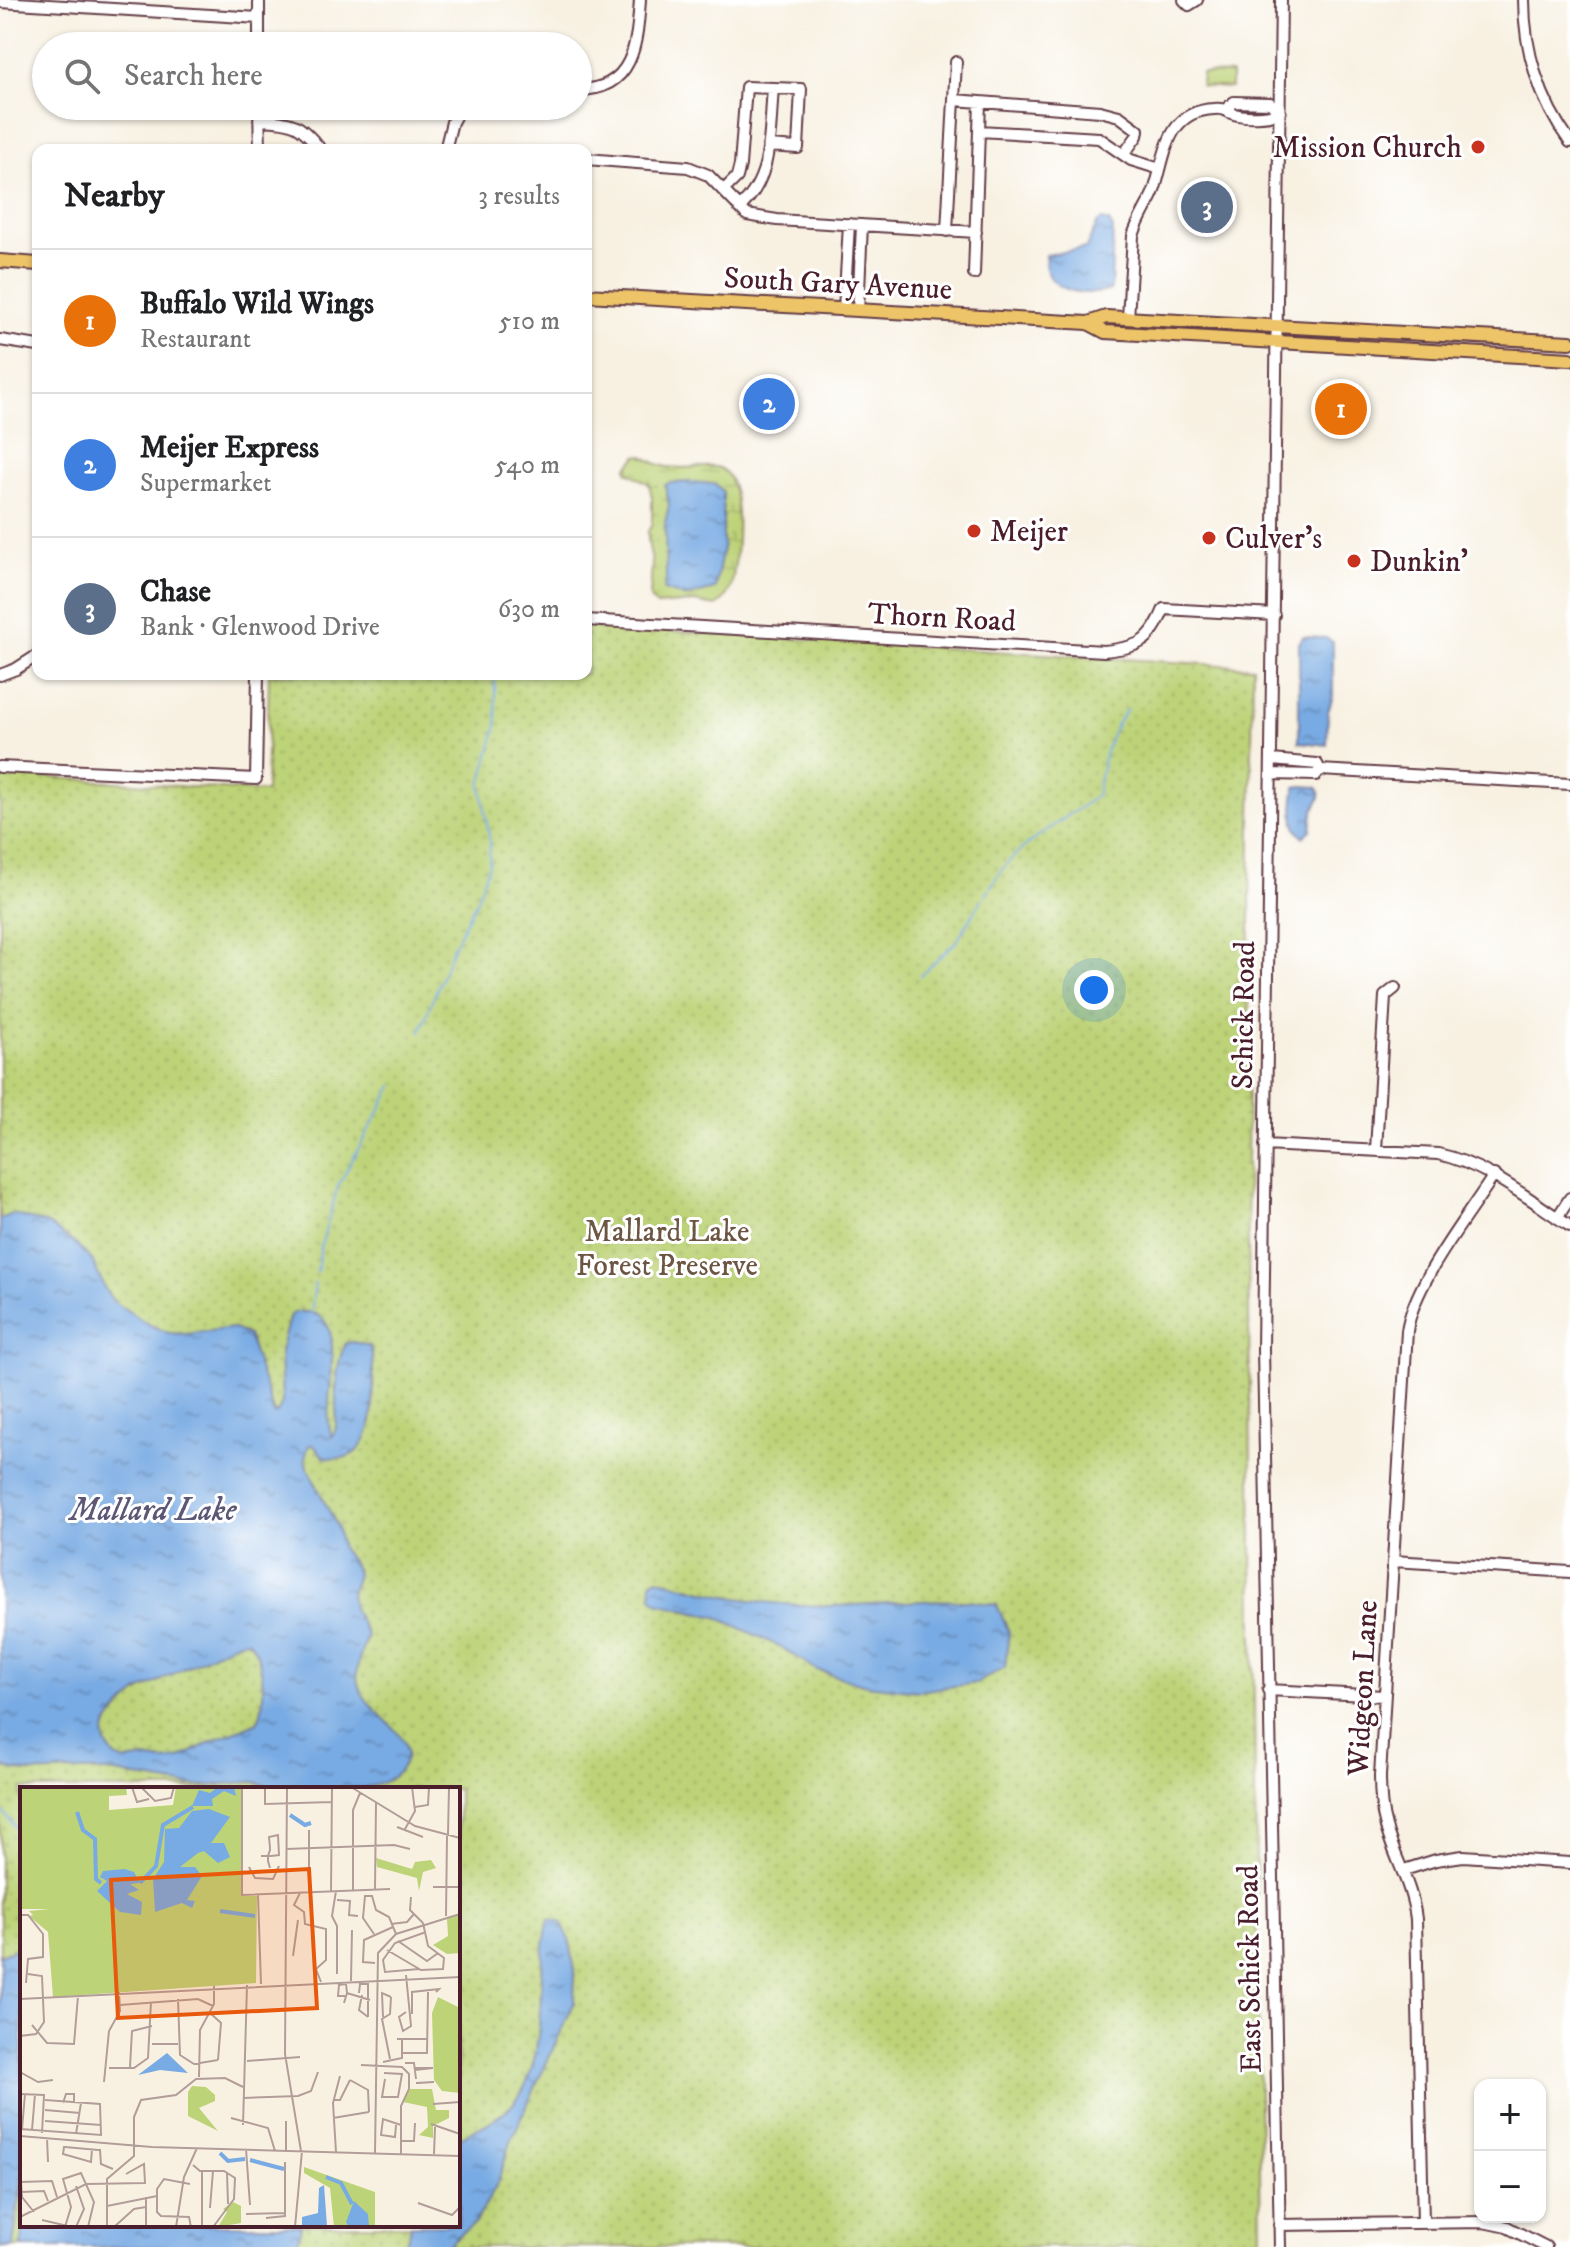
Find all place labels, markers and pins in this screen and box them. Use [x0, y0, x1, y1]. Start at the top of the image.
place label: Mission Church [1273, 130, 1462, 167]
marker: Mission Church [1469, 138, 1487, 156]
pin: 3 [1181, 177, 1233, 237]
pin: 2 [743, 374, 795, 434]
pin: 1 [1315, 379, 1367, 439]
place label: Meijer [990, 514, 1068, 551]
place label: Culver's [1225, 521, 1322, 558]
marker: Meijer [965, 522, 983, 540]
marker: Culver's [1200, 529, 1218, 547]
place label: Dunkin' [1370, 544, 1468, 581]
marker: Dunkin' [1345, 552, 1363, 570]

